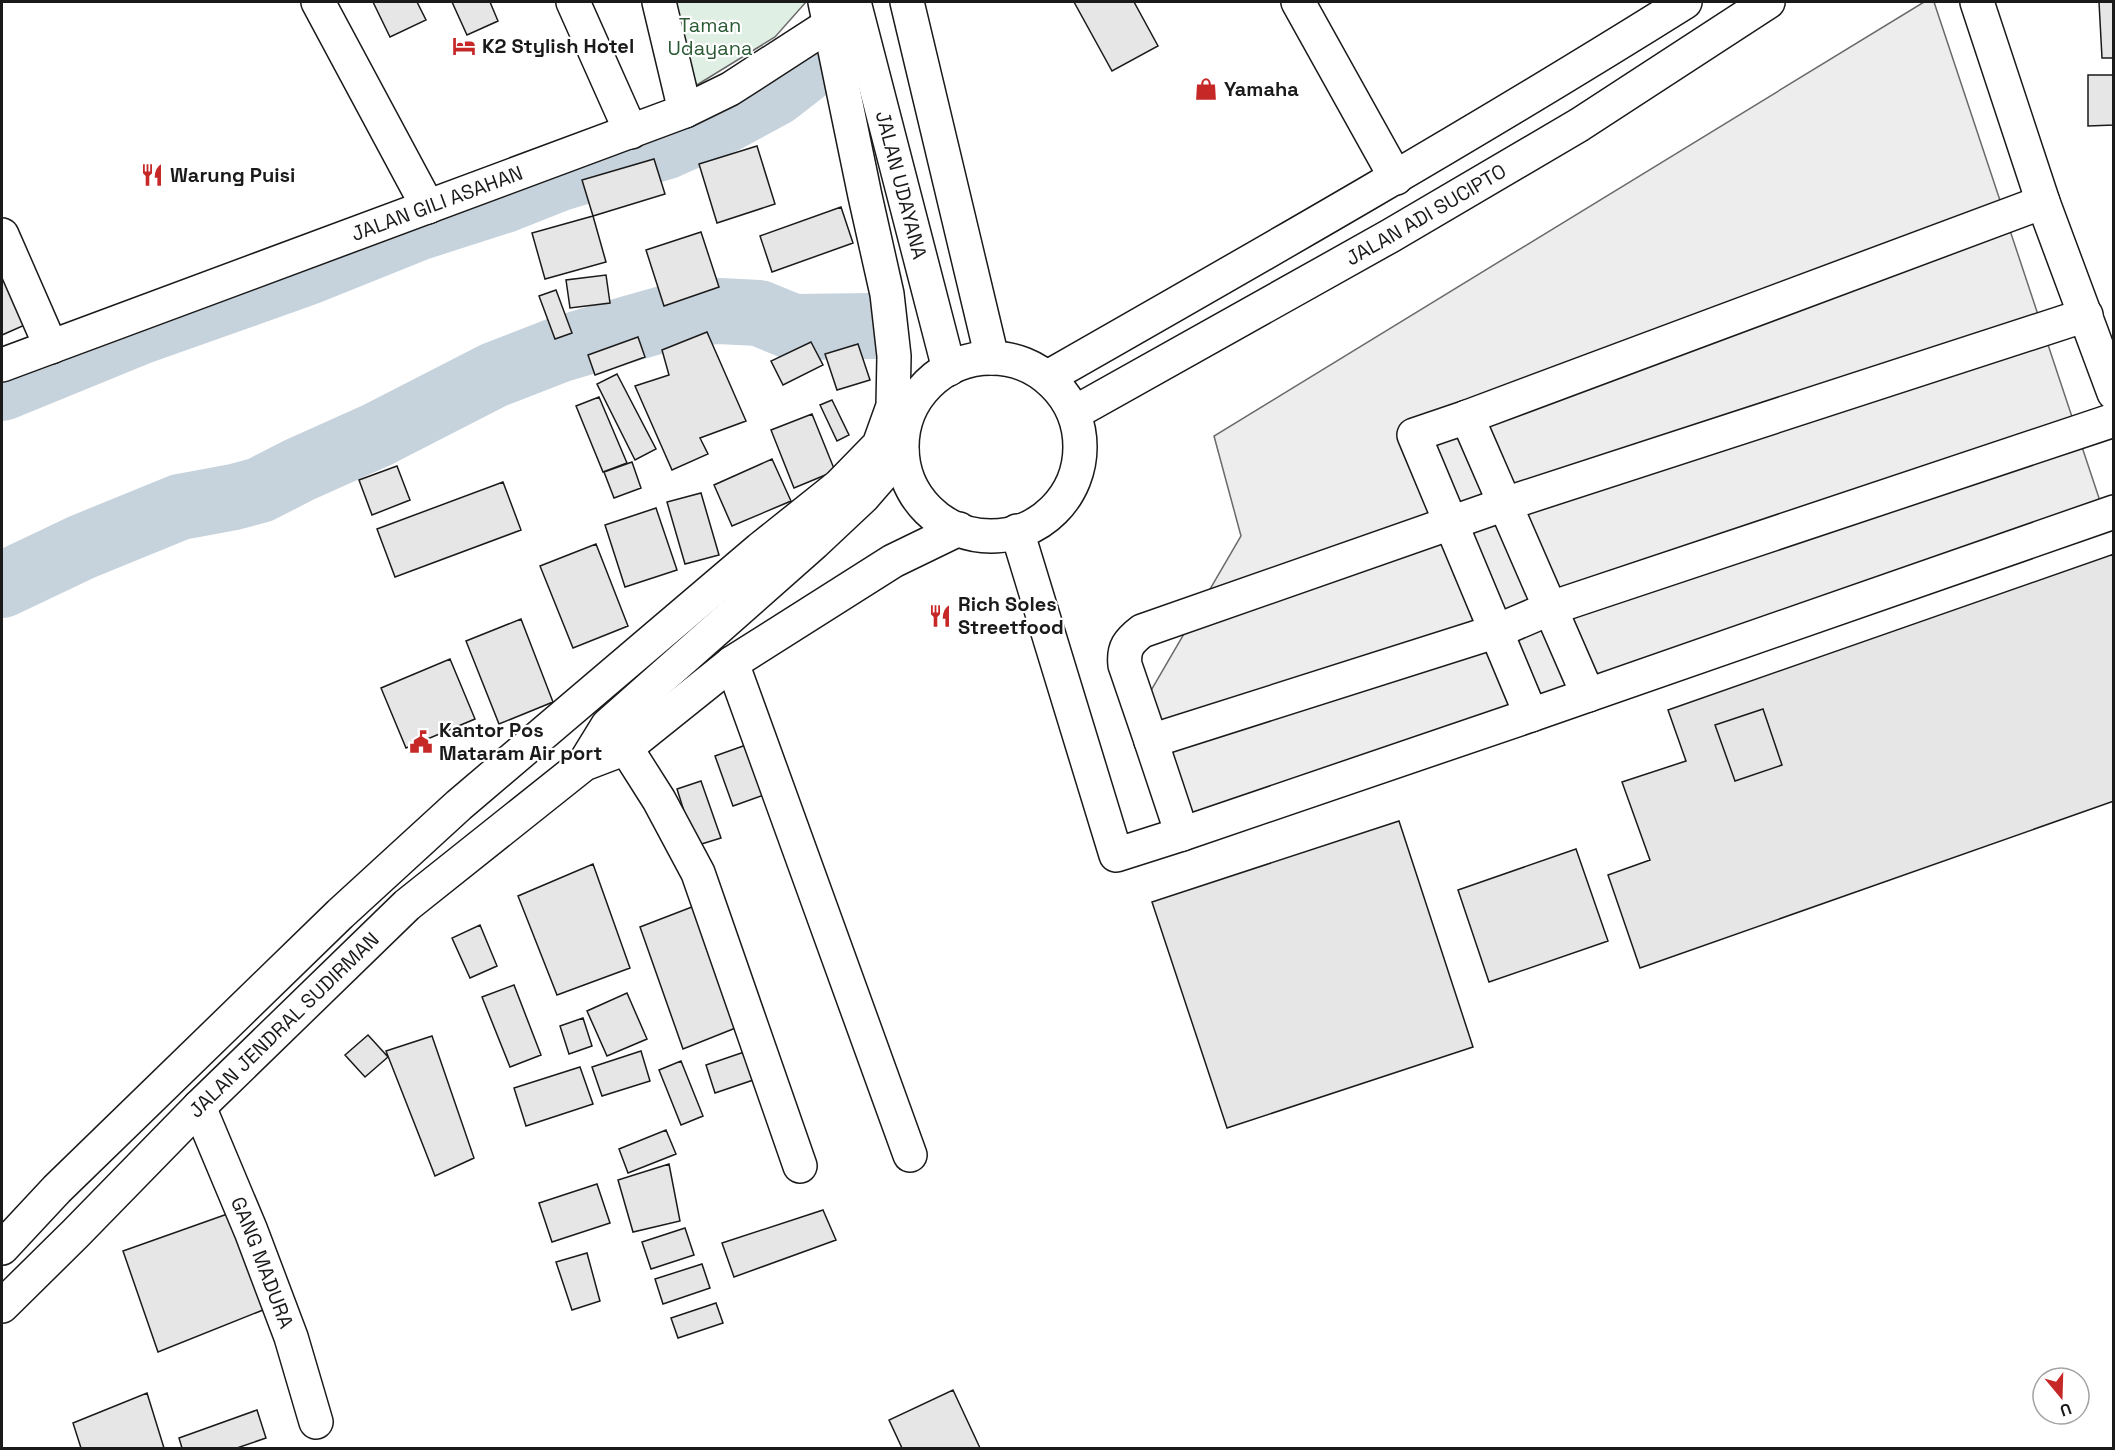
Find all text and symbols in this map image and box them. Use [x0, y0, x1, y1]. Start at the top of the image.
park label: Taman Udayana [668, 12, 752, 61]
hotel icon: K2 Stylish Hotel [451, 33, 477, 59]
place label: K2 Stylish Hotel [482, 33, 634, 59]
shop icon: Yamaha [1193, 76, 1219, 102]
place label: Yamaha [1224, 76, 1299, 102]
street label: JALAN UDAYANA [870, 108, 933, 262]
street label: JALAN ADI SUCIPTO [1341, 158, 1511, 271]
street label: JALAN GILI ASAHAN [348, 160, 526, 247]
restaurant icon: Warung Puisi [139, 162, 165, 188]
place label: Warung Puisi [170, 162, 295, 188]
place label: Rich Soles Streetfood [958, 591, 1064, 640]
restaurant icon: Rich Soles Streetfood [927, 603, 953, 629]
place label: Kantor Pos Mataram Air port [439, 717, 602, 766]
public building icon: Kantor Pos Mataram Air port [408, 729, 434, 755]
street label: JALAN JENDRAL SUDIRMAN [183, 926, 384, 1123]
street label: GANG MADURA [225, 1193, 300, 1332]
north arrow [2031, 1366, 2091, 1426]
text: U [2057, 1398, 2074, 1421]

